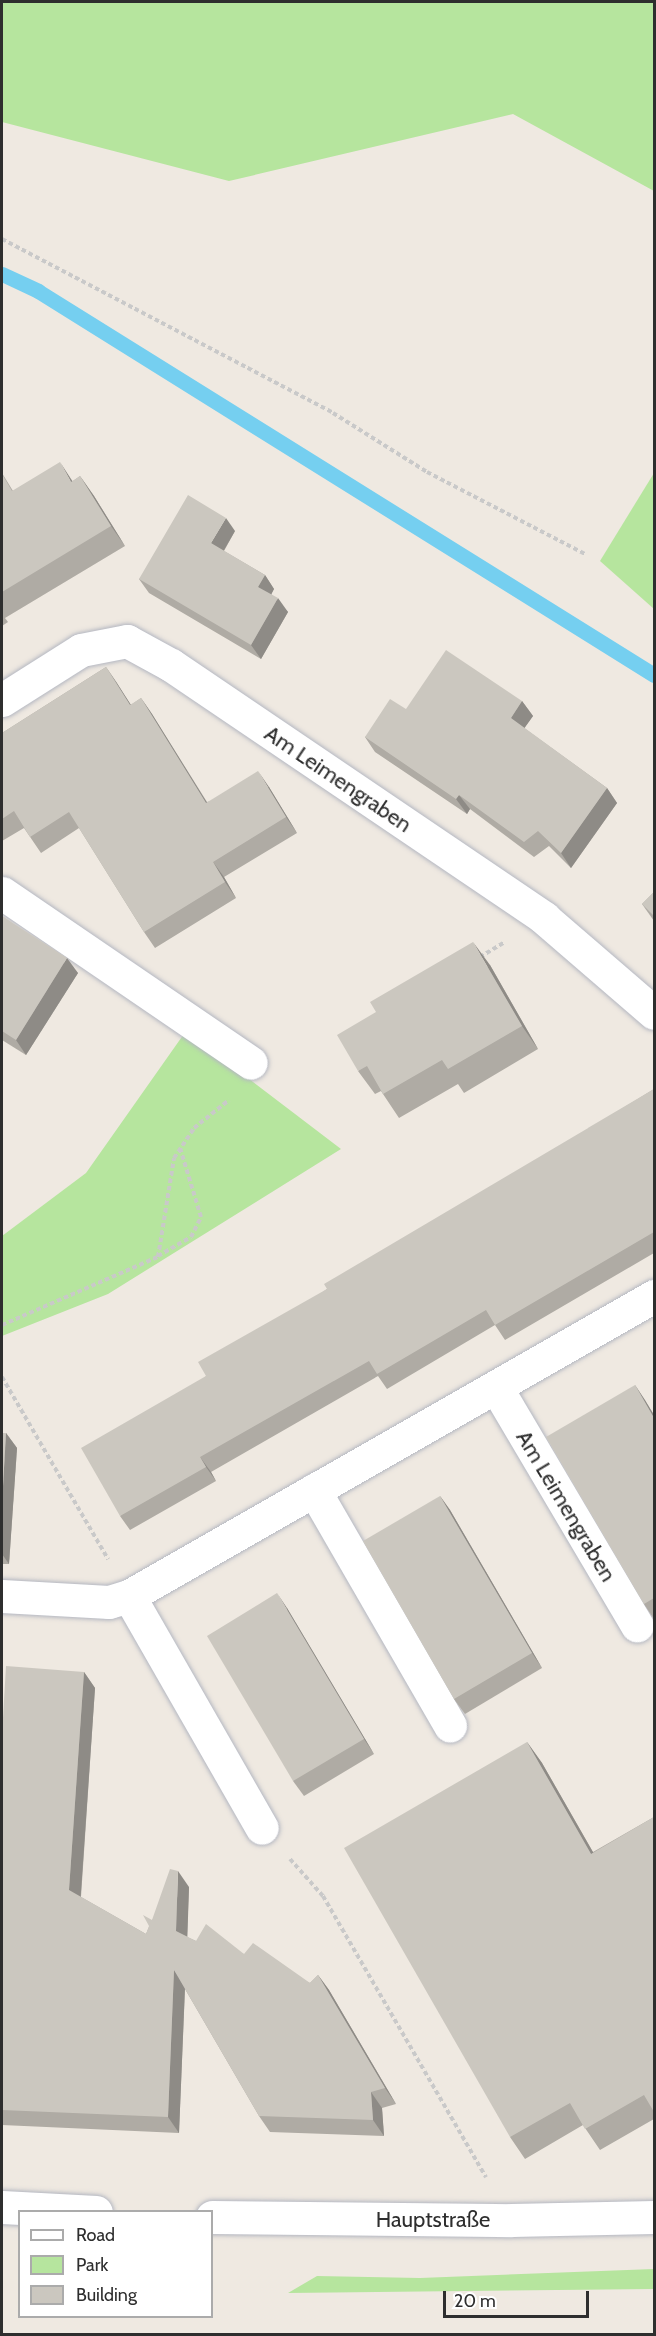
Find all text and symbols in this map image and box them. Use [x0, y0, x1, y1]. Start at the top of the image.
street label: Am Leimengraben [260, 720, 416, 838]
street label: Am Leimengraben [511, 1426, 621, 1586]
street label: Hauptstraße [376, 2207, 490, 2233]
legend [18, 2210, 213, 2318]
text: Road [76, 2224, 115, 2246]
text: Park [76, 2254, 108, 2276]
scale bar [446, 2279, 592, 2317]
text: Building [76, 2284, 137, 2306]
text: 20 m [454, 2290, 496, 2312]

